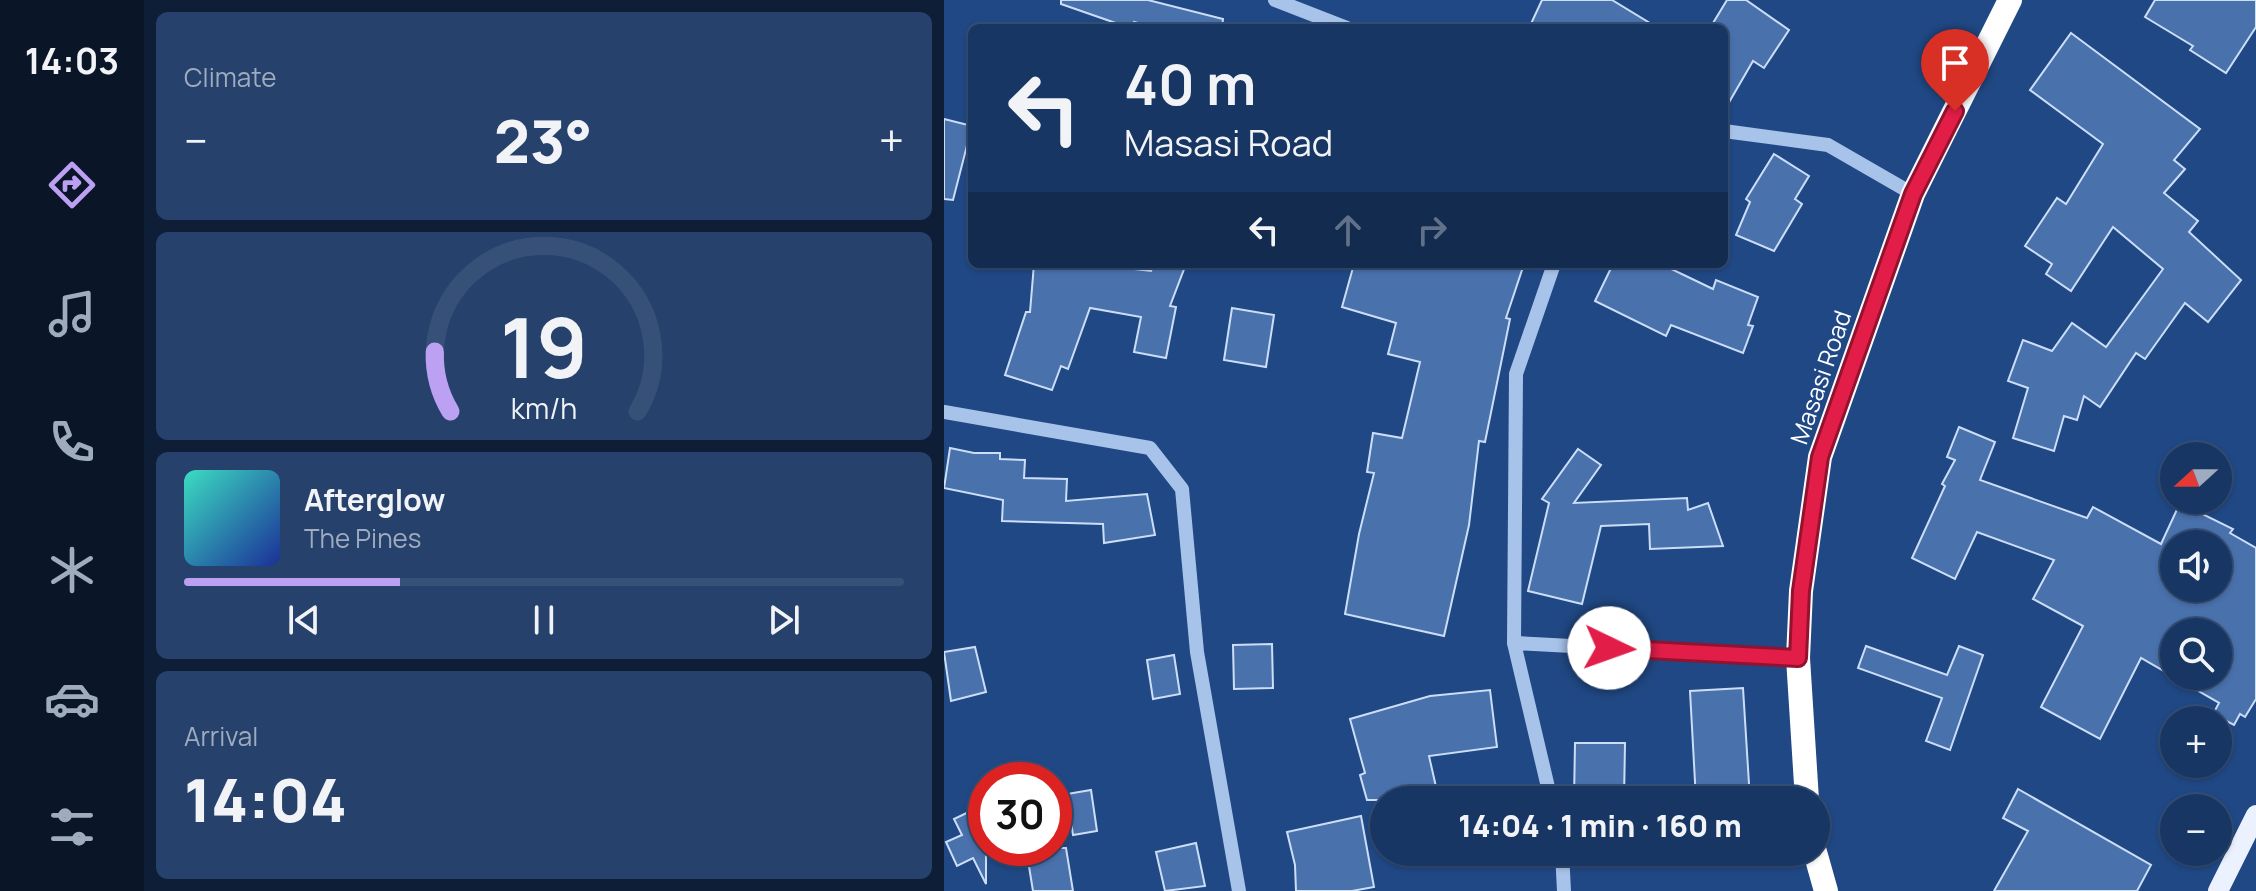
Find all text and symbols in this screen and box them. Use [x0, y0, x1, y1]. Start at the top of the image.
pin [1921, 29, 1989, 111]
text: 14:03 [25, 36, 119, 85]
icon: arrive [1933, 41, 1977, 85]
text: 40 m [1124, 45, 1256, 122]
icon: left [992, 56, 1096, 160]
text: Climate [184, 59, 276, 95]
text: 23° [494, 99, 593, 181]
text: − [184, 110, 208, 170]
text: + [879, 110, 904, 170]
text: Masasi Road [1124, 118, 1333, 167]
icon: directions [44, 157, 100, 213]
icon: left [1242, 208, 1286, 252]
icon: ahead [1326, 208, 1370, 252]
icon: right [1410, 208, 1454, 252]
icon: music [44, 286, 100, 342]
text: 19 [500, 288, 588, 402]
street label: Masasi Road [1782, 306, 1858, 448]
text: km/h [511, 389, 577, 428]
icon: phone [44, 414, 100, 470]
north arrow [2160, 442, 2232, 514]
map controls [2160, 442, 2232, 866]
text: Afterglow [304, 479, 445, 520]
text: The Pines [304, 520, 421, 556]
button: sound [2160, 530, 2232, 602]
icon: climate [44, 542, 100, 598]
icon: previous [282, 598, 326, 642]
icon: pause [522, 598, 566, 642]
icon: next [762, 598, 806, 642]
position arrow [1567, 606, 1651, 690]
button: search [2160, 618, 2232, 690]
icon: car [44, 671, 100, 727]
button: + [2160, 706, 2232, 778]
text: Arrival [184, 718, 258, 754]
text: 14:04 [184, 758, 347, 840]
speed limit sign: 30 [968, 762, 1072, 866]
button: − [2160, 794, 2232, 866]
icon: filters [44, 799, 100, 855]
text: 14:04 · 1 min · 160 m [1458, 805, 1742, 846]

